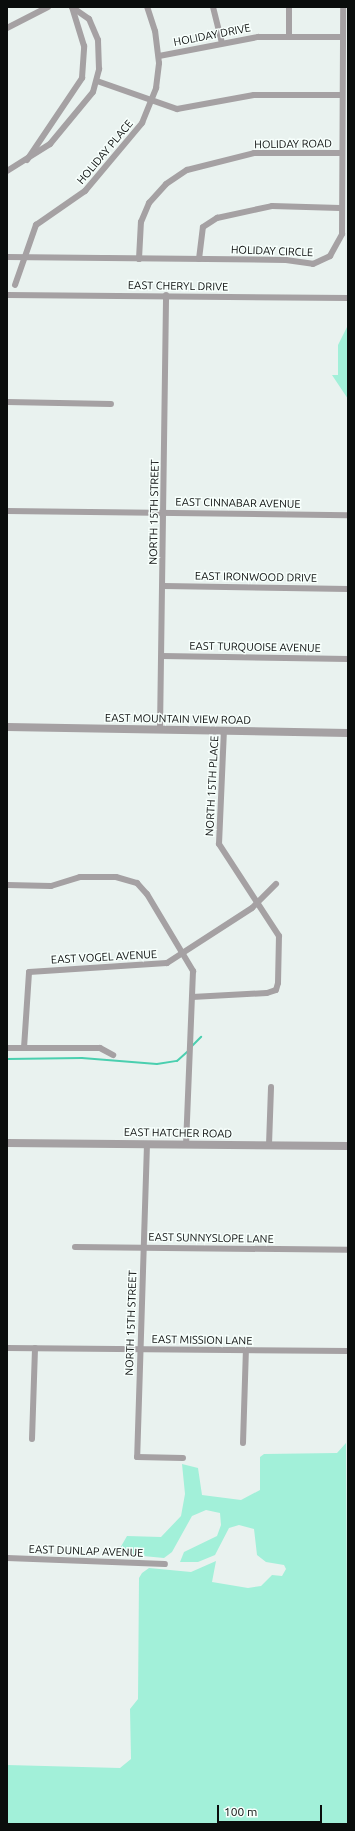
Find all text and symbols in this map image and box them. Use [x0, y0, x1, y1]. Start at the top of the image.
street label: HOLIDAY DRIVE [172, 21, 252, 49]
street label: HOLIDAY PLACE [74, 117, 136, 187]
street label: HOLIDAY ROAD [254, 137, 332, 151]
street label: HOLIDAY CIRCLE [231, 243, 313, 259]
street label: EAST CHERYL DRIVE [128, 279, 228, 293]
street label: NORTH 15TH STREET [146, 459, 162, 565]
street label: EAST CINNABAR AVENUE [175, 495, 301, 511]
street label: EAST IRONWOOD DRIVE [195, 569, 317, 585]
street label: EAST TURQUOISE AVENUE [189, 639, 321, 655]
street label: EAST MOUNTAIN VIEW ROAD [105, 711, 251, 727]
street label: NORTH 15TH PLACE [203, 735, 221, 837]
street label: EAST VOGEL AVENUE [51, 948, 157, 966]
street label: EAST HATCHER ROAD [124, 1125, 232, 1141]
street label: EAST SUNNYSLOPE LANE [148, 1230, 274, 1246]
street label: NORTH 15TH STREET [123, 1270, 139, 1376]
street label: EAST MISSION LANE [152, 1333, 252, 1347]
street label: EAST DUNLAP AVENUE [29, 1542, 143, 1560]
scale bar [219, 1797, 324, 1823]
text: 100 m [224, 1805, 257, 1818]

